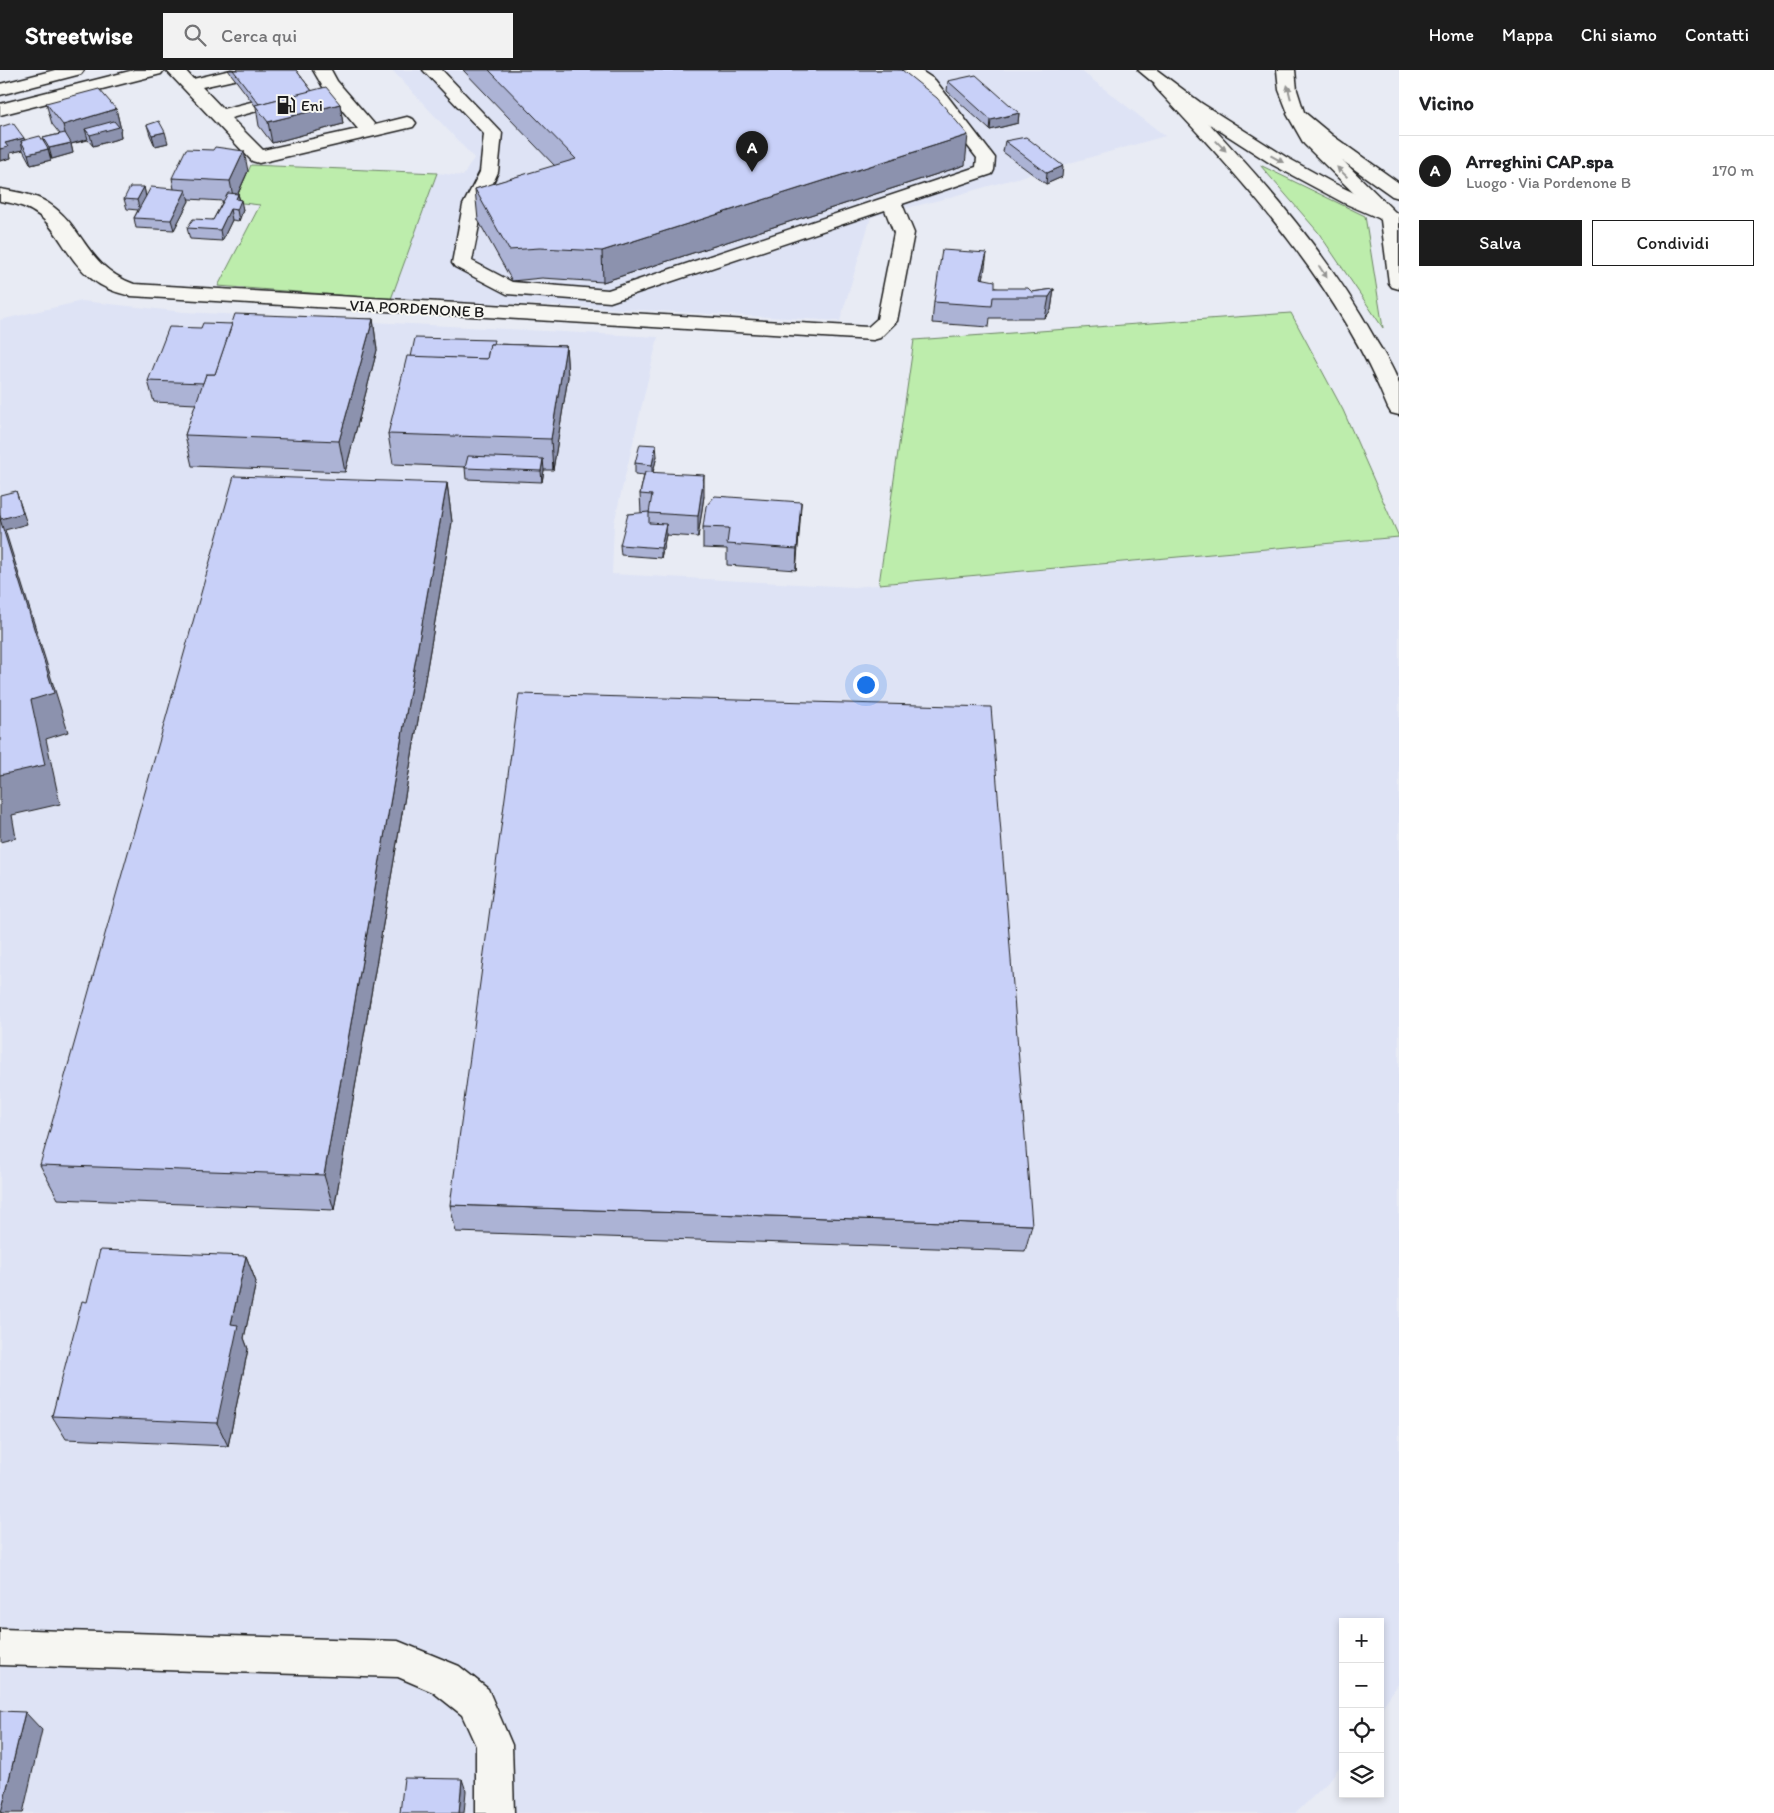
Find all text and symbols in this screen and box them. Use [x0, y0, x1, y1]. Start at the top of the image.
search box [163, 13, 513, 58]
text: Streetwise [25, 21, 133, 50]
icon: search [181, 21, 209, 49]
text: Cerca qui [221, 24, 297, 47]
text: Home [1429, 24, 1474, 46]
text: Mappa [1502, 24, 1553, 46]
text: Chi siamo [1581, 24, 1657, 46]
text: Contatti [1685, 24, 1749, 46]
one-way arrow [1285, 85, 1293, 100]
text: Vicino [1419, 90, 1474, 115]
fuel station icon: Eni [275, 94, 297, 116]
place label: Eni [301, 96, 323, 115]
pin: A [736, 131, 768, 172]
one-way arrow [1215, 139, 1227, 151]
text: Arreghini CAP.spa [1466, 150, 1614, 173]
one-way arrow [1270, 155, 1285, 163]
text: A [1430, 161, 1440, 180]
text: 170 m [1712, 161, 1754, 180]
one-way arrow [1337, 166, 1349, 178]
text: Luogo · Via Pordenone B [1466, 173, 1631, 192]
button: Salva [1419, 220, 1582, 266]
button: Condividi [1592, 220, 1754, 266]
one-way arrow [1318, 265, 1327, 279]
street label: VIA PORDENONE B [349, 295, 485, 322]
your location [853, 672, 879, 698]
map controls [1339, 1618, 1384, 1798]
button: + [1339, 1618, 1384, 1663]
button: − [1339, 1663, 1384, 1708]
button: locate [1339, 1708, 1384, 1753]
button: layers [1339, 1753, 1384, 1798]

